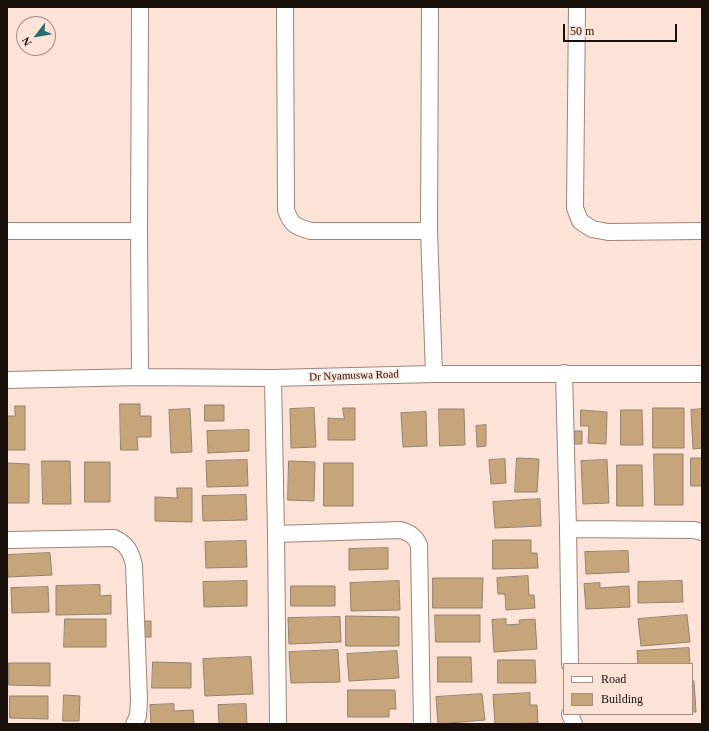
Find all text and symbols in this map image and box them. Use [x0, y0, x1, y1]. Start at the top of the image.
north arrow [16, 16, 56, 56]
scale bar [565, 16, 679, 42]
text: 50 m [570, 24, 594, 38]
text: N [19, 35, 34, 48]
street label: Dr Nyamuswa Road [309, 368, 399, 384]
legend [563, 663, 693, 715]
text: Road [601, 672, 626, 686]
text: Building [601, 692, 643, 706]

